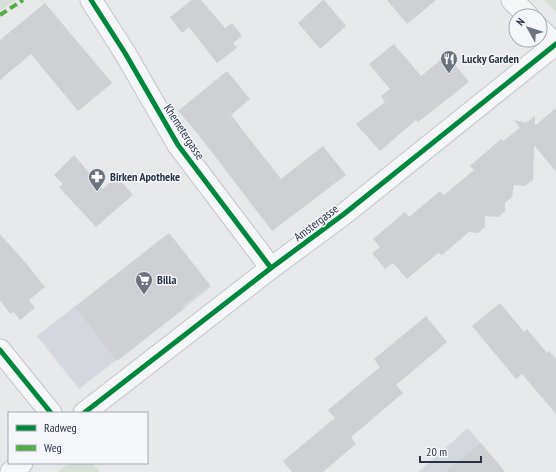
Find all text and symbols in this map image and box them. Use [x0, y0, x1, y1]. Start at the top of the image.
north arrow [508, 8, 548, 48]
text: N [513, 15, 528, 28]
restaurant icon: Lucky Garden [439, 49, 459, 74]
place label: Lucky Garden [462, 51, 519, 66]
street label: Khemetergasse [161, 101, 208, 162]
pharmacy icon: Birken Apotheke [87, 167, 107, 192]
place label: Birken Apotheke [110, 169, 180, 184]
street label: Amstergasse [290, 201, 341, 244]
supermarket icon: Billa [134, 270, 154, 295]
place label: Billa [157, 272, 176, 287]
legend [8, 412, 148, 464]
text: Radweg [44, 420, 77, 435]
scale bar [420, 438, 481, 464]
text: Weg [44, 440, 62, 455]
text: 20 m [426, 444, 447, 459]

